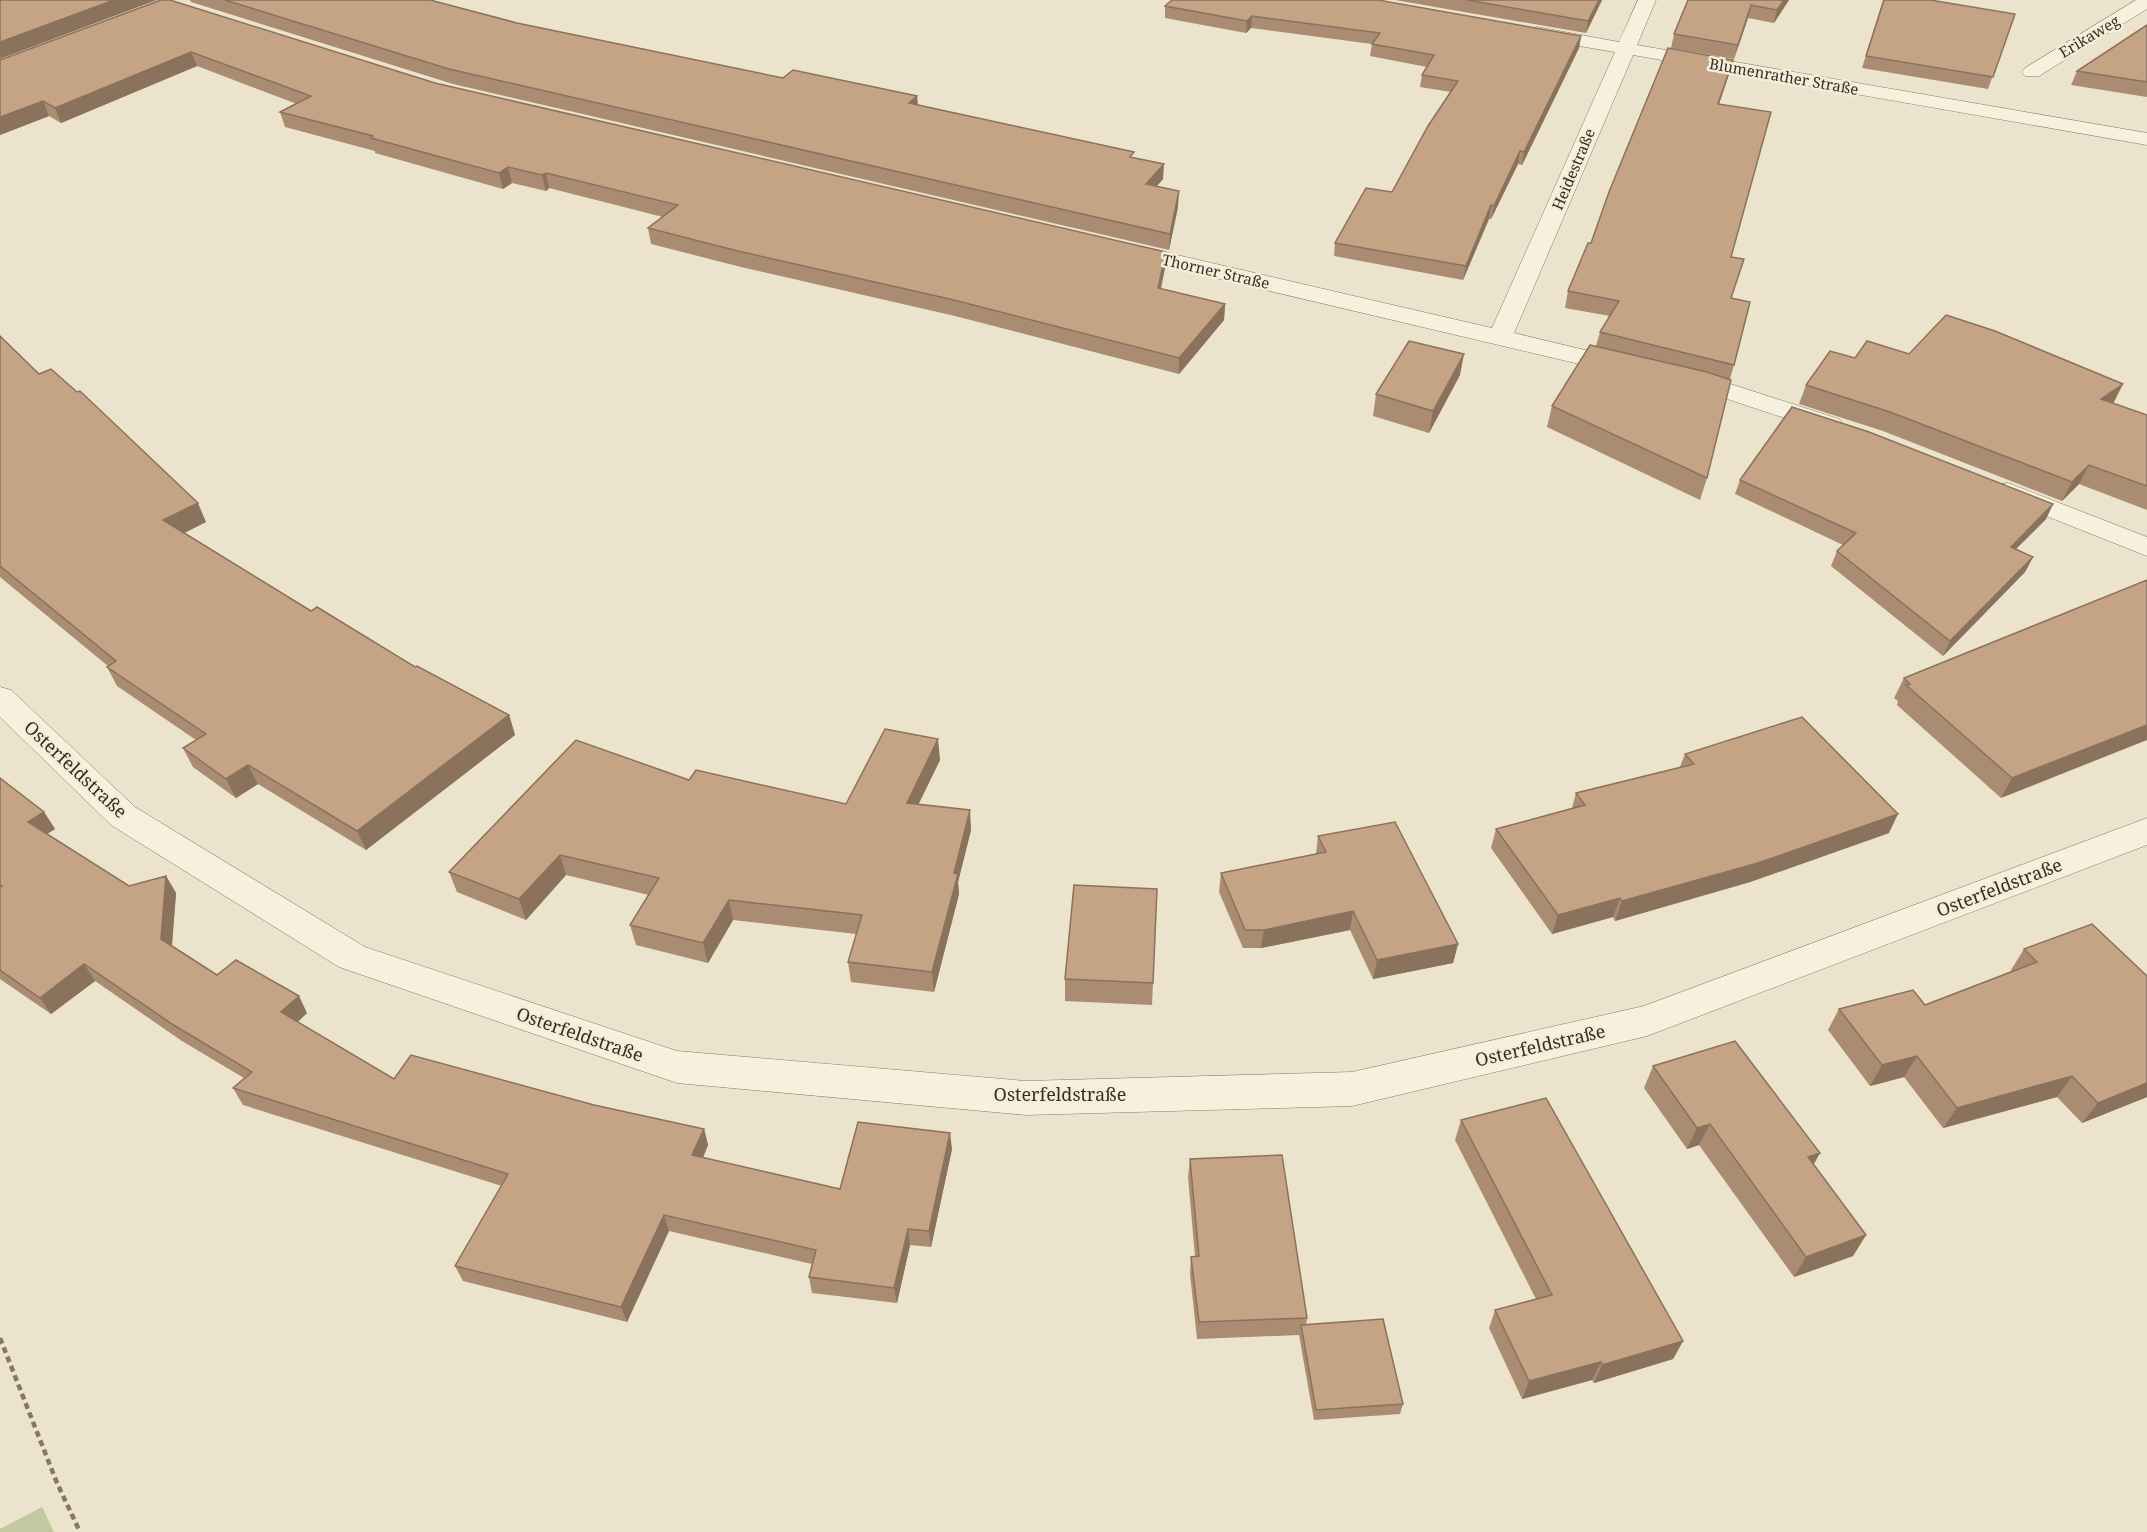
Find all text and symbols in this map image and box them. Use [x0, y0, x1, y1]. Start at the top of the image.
street label: Erikaweg [2055, 10, 2123, 62]
street label: Blumenrather Straße [1708, 53, 1860, 99]
street label: Heidestraße [1547, 125, 1599, 213]
street label: Thorner Straße [1160, 249, 1272, 293]
street label: Osterfeldstraße [19, 715, 133, 823]
street label: Osterfeldstraße [1933, 852, 2065, 922]
street label: Osterfeldstraße [513, 1001, 647, 1067]
street label: Osterfeldstraße [1473, 1018, 1607, 1072]
street label: Osterfeldstraße [994, 1082, 1126, 1106]

